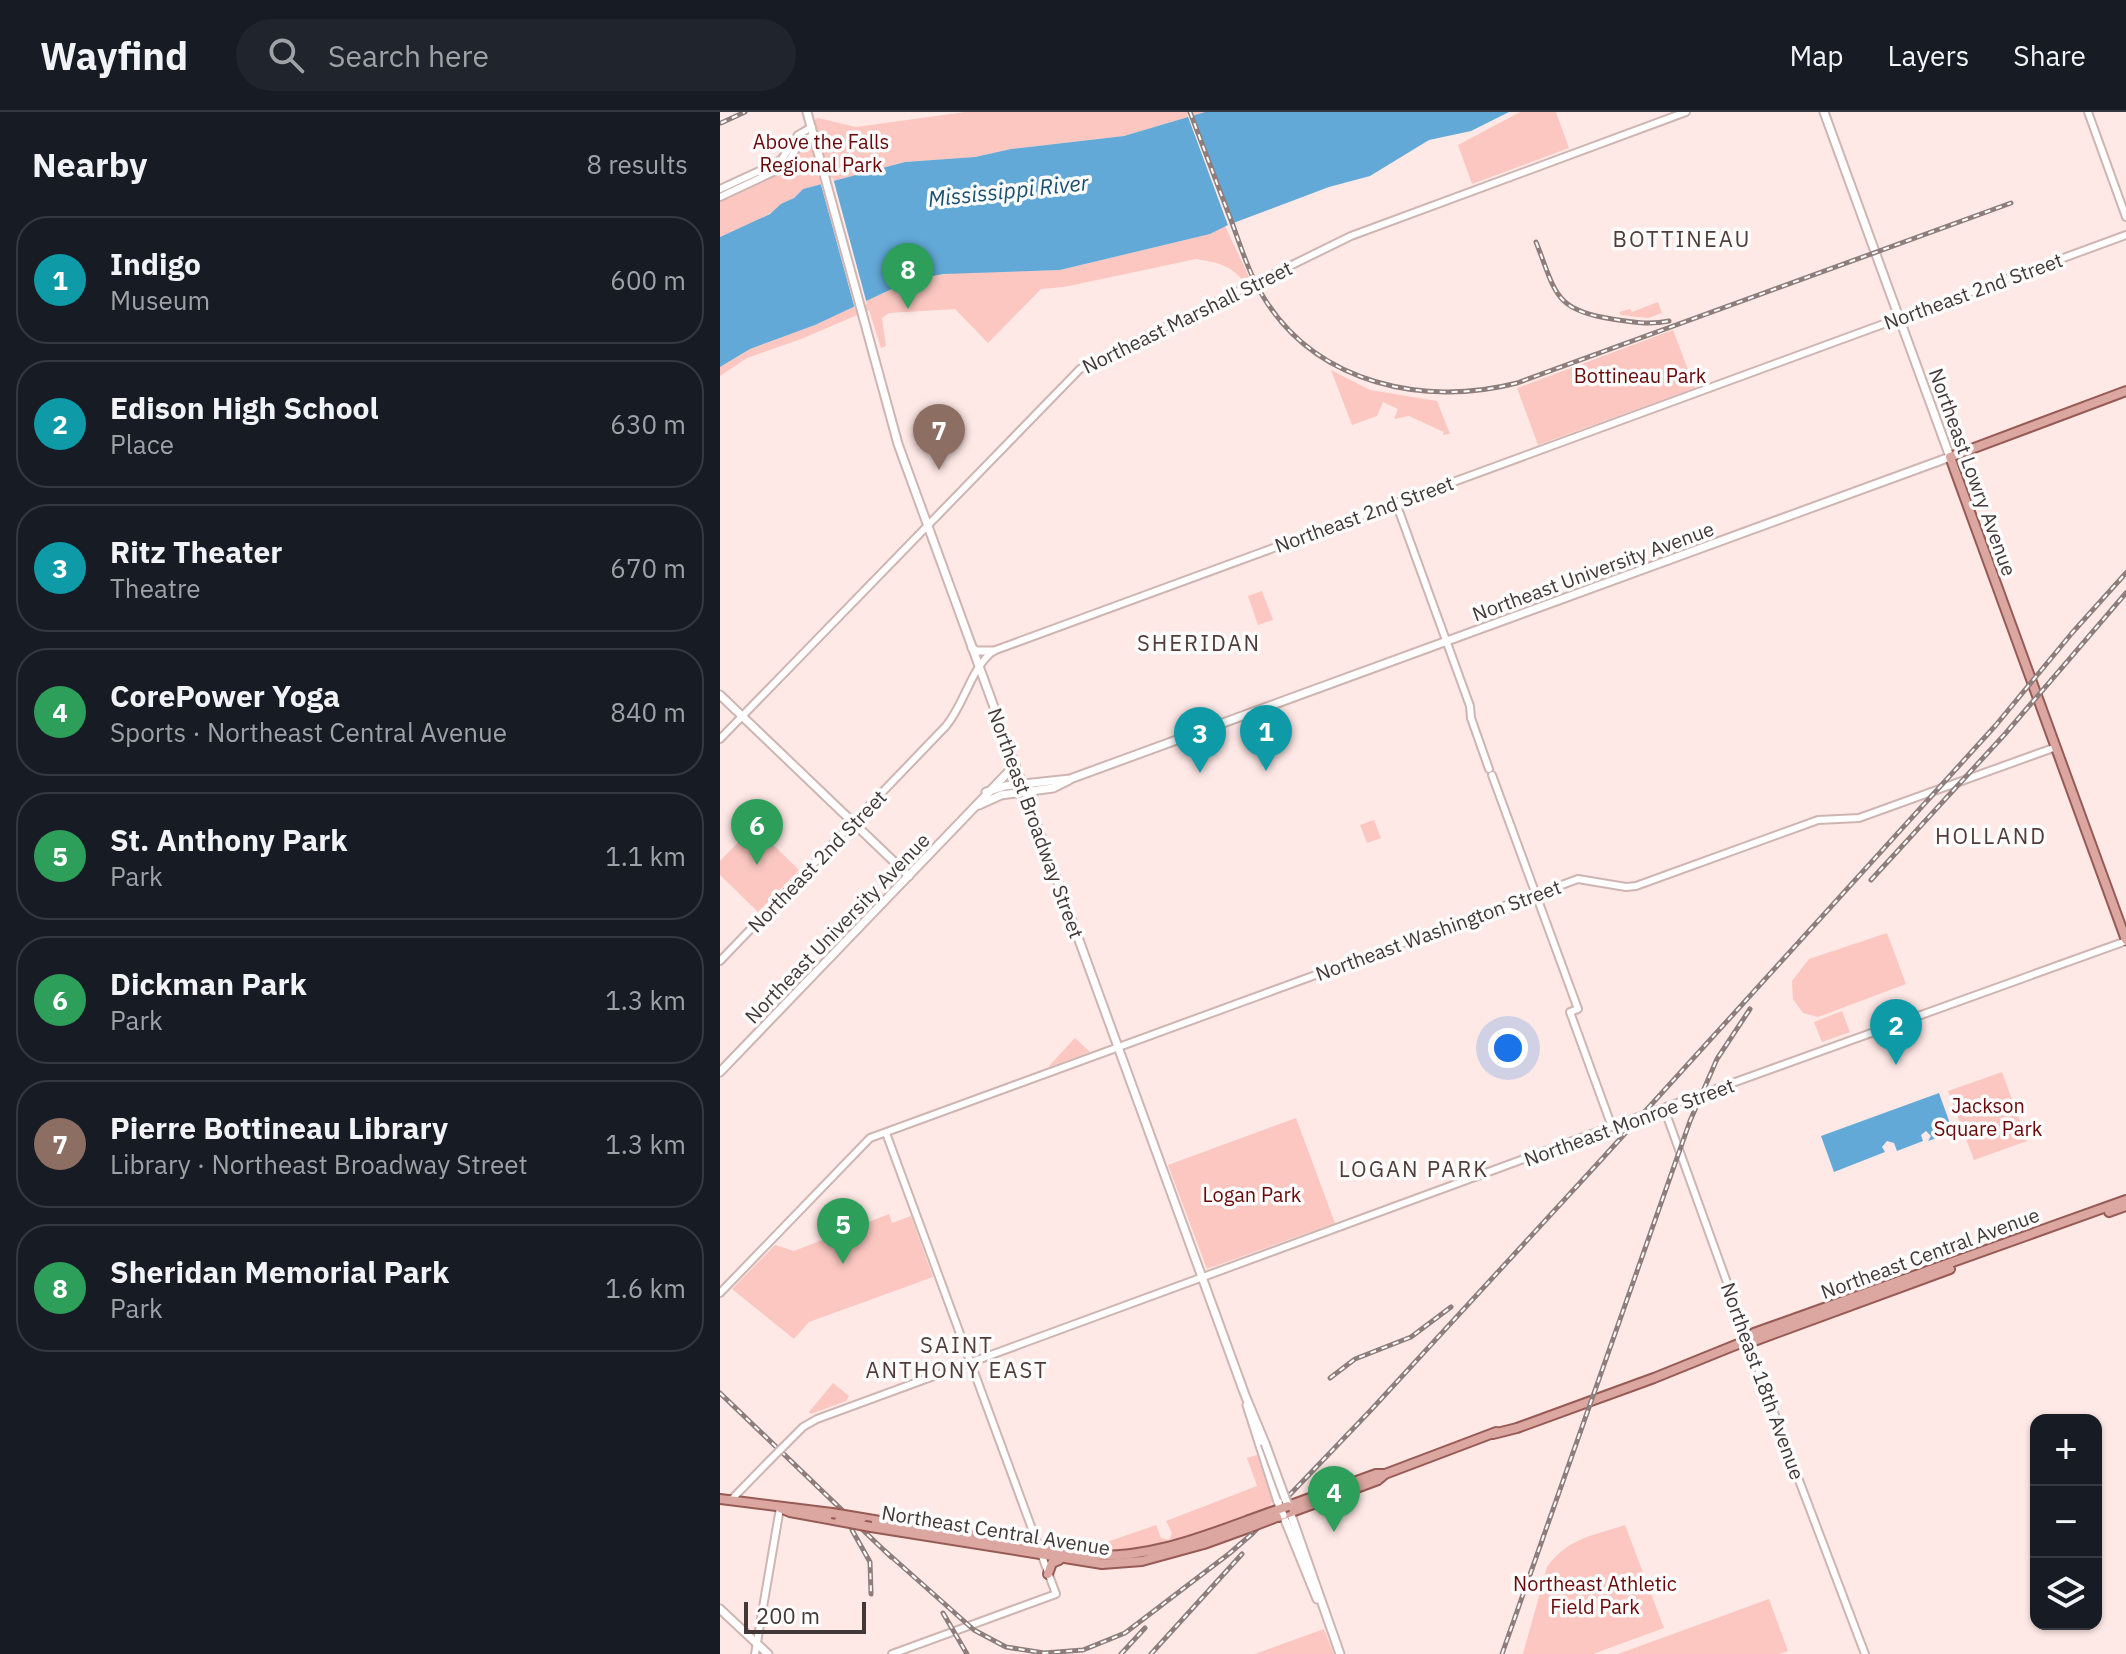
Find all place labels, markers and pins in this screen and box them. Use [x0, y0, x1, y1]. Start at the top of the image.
pin: 8 [882, 243, 934, 309]
pin: 7 [913, 404, 965, 470]
pin: 1 [1240, 705, 1292, 771]
pin: 3 [1174, 707, 1226, 773]
pin: 6 [731, 799, 783, 865]
pin: 2 [1870, 999, 1922, 1065]
pin: 5 [817, 1198, 869, 1264]
pin: 4 [1308, 1466, 1360, 1532]

